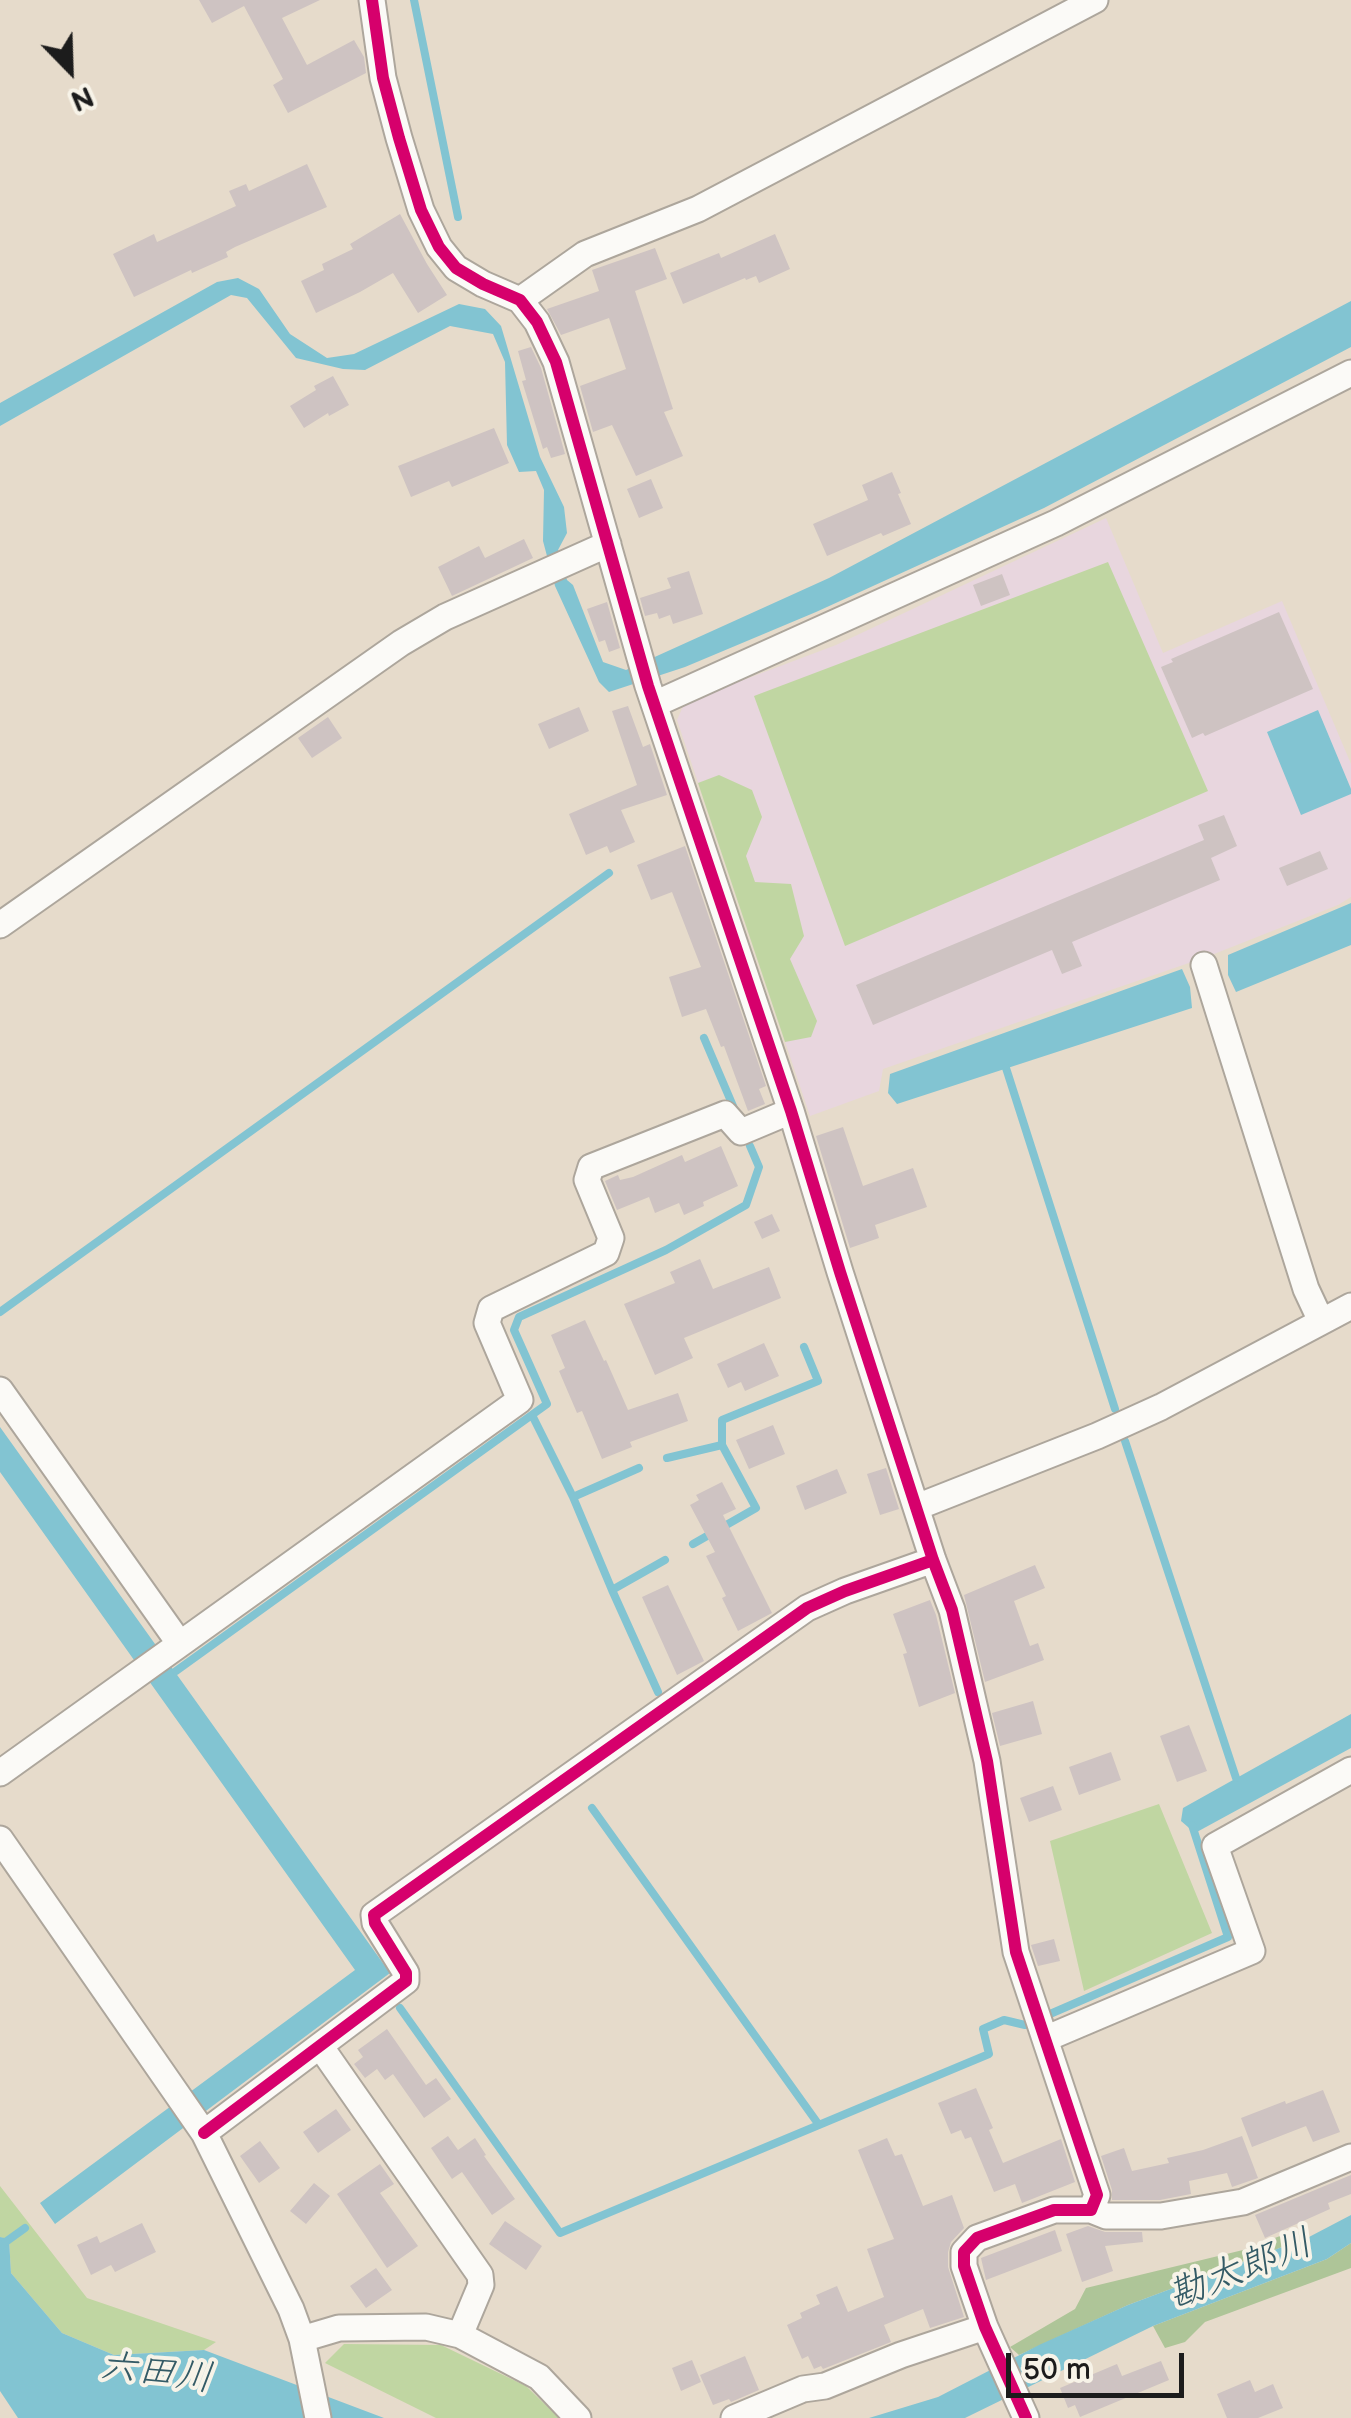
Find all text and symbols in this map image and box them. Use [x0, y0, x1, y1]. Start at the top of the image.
north arrow [20, 20, 120, 120]
text: N [66, 79, 98, 117]
water label: 勘太郎川 [1162, 2221, 1320, 2321]
scale bar [1011, 2333, 1188, 2395]
water label: 六田川 [97, 2344, 215, 2404]
text: 50 m [1023, 2352, 1091, 2388]

